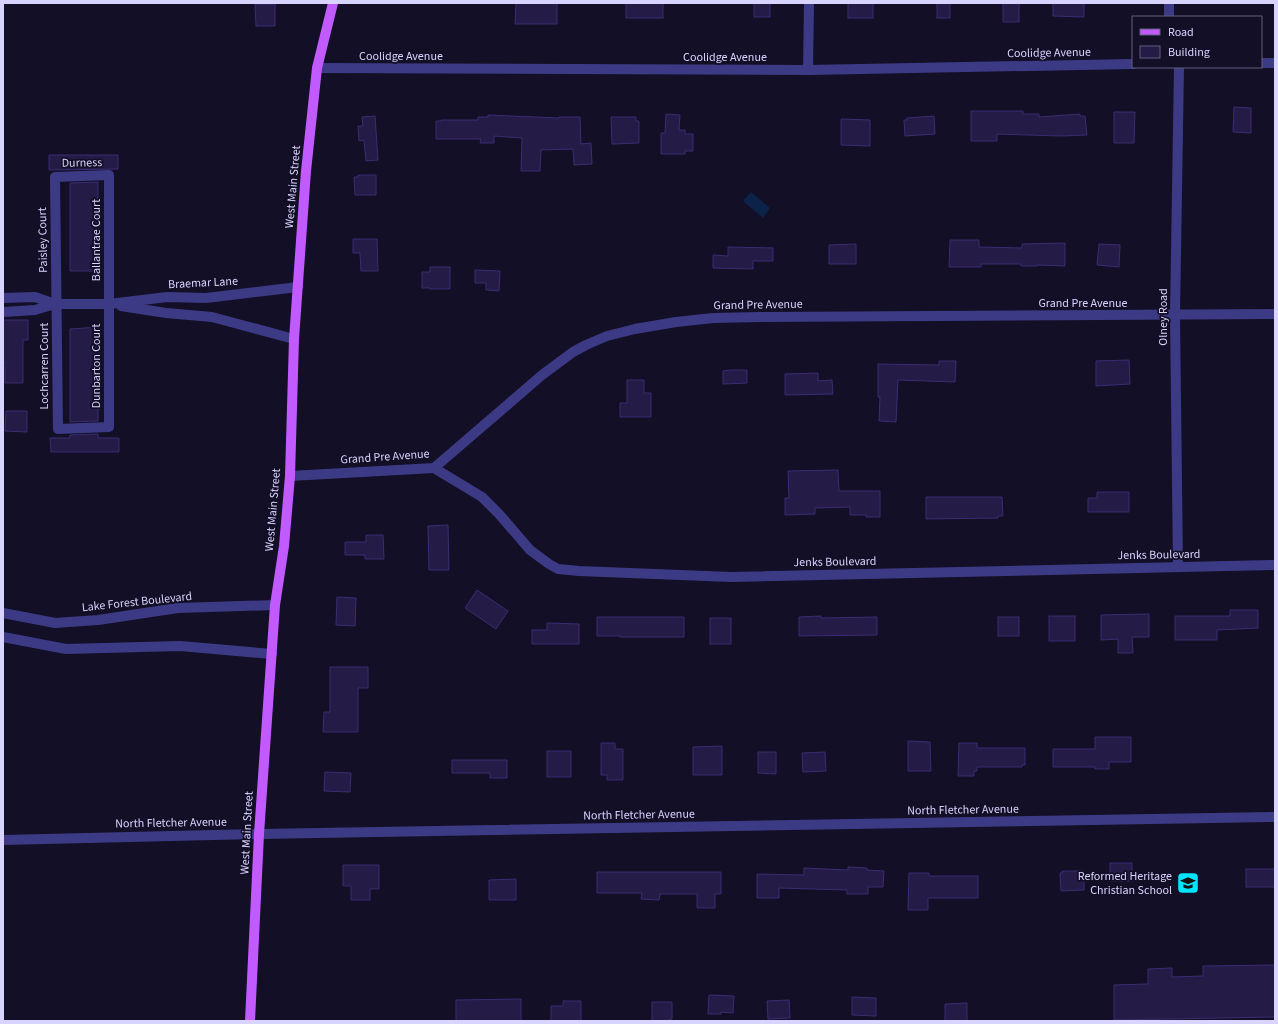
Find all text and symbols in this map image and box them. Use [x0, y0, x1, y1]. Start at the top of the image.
legend [1132, 16, 1262, 68]
text: Road [1168, 24, 1194, 41]
street label: Coolidge Avenue [1007, 44, 1091, 62]
text: Building [1168, 44, 1210, 61]
street label: Coolidge Avenue [359, 48, 443, 65]
street label: Coolidge Avenue [683, 49, 767, 66]
street label: West Main Street [281, 145, 305, 229]
street label: Durness [62, 154, 102, 172]
street label: Ballantrae Court [88, 199, 105, 281]
street label: Paisley Court [34, 207, 52, 273]
street label: Braemar Lane [168, 273, 238, 293]
street label: Olney Road [1155, 288, 1172, 346]
street label: Grand Pre Avenue [1038, 295, 1128, 312]
street label: Grand Pre Avenue [713, 296, 803, 314]
street label: Lochcarren Court [36, 323, 53, 409]
street label: Dunbarton Court [88, 324, 105, 408]
street label: Grand Pre Avenue [340, 445, 430, 469]
street label: West Main Street [261, 468, 285, 552]
street label: Jenks Boulevard [1117, 546, 1201, 564]
street label: Jenks Boulevard [793, 553, 877, 571]
street label: Lake Forest Boulevard [81, 588, 193, 616]
street label: West Main Street [236, 791, 258, 875]
street label: North Fletcher Avenue [907, 801, 1019, 819]
street label: North Fletcher Avenue [583, 806, 695, 824]
street label: North Fletcher Avenue [115, 814, 227, 832]
place label: Reformed Heritage Christian School [1078, 868, 1172, 899]
school or university icon: Reformed Heritage Christian School [1175, 870, 1201, 896]

